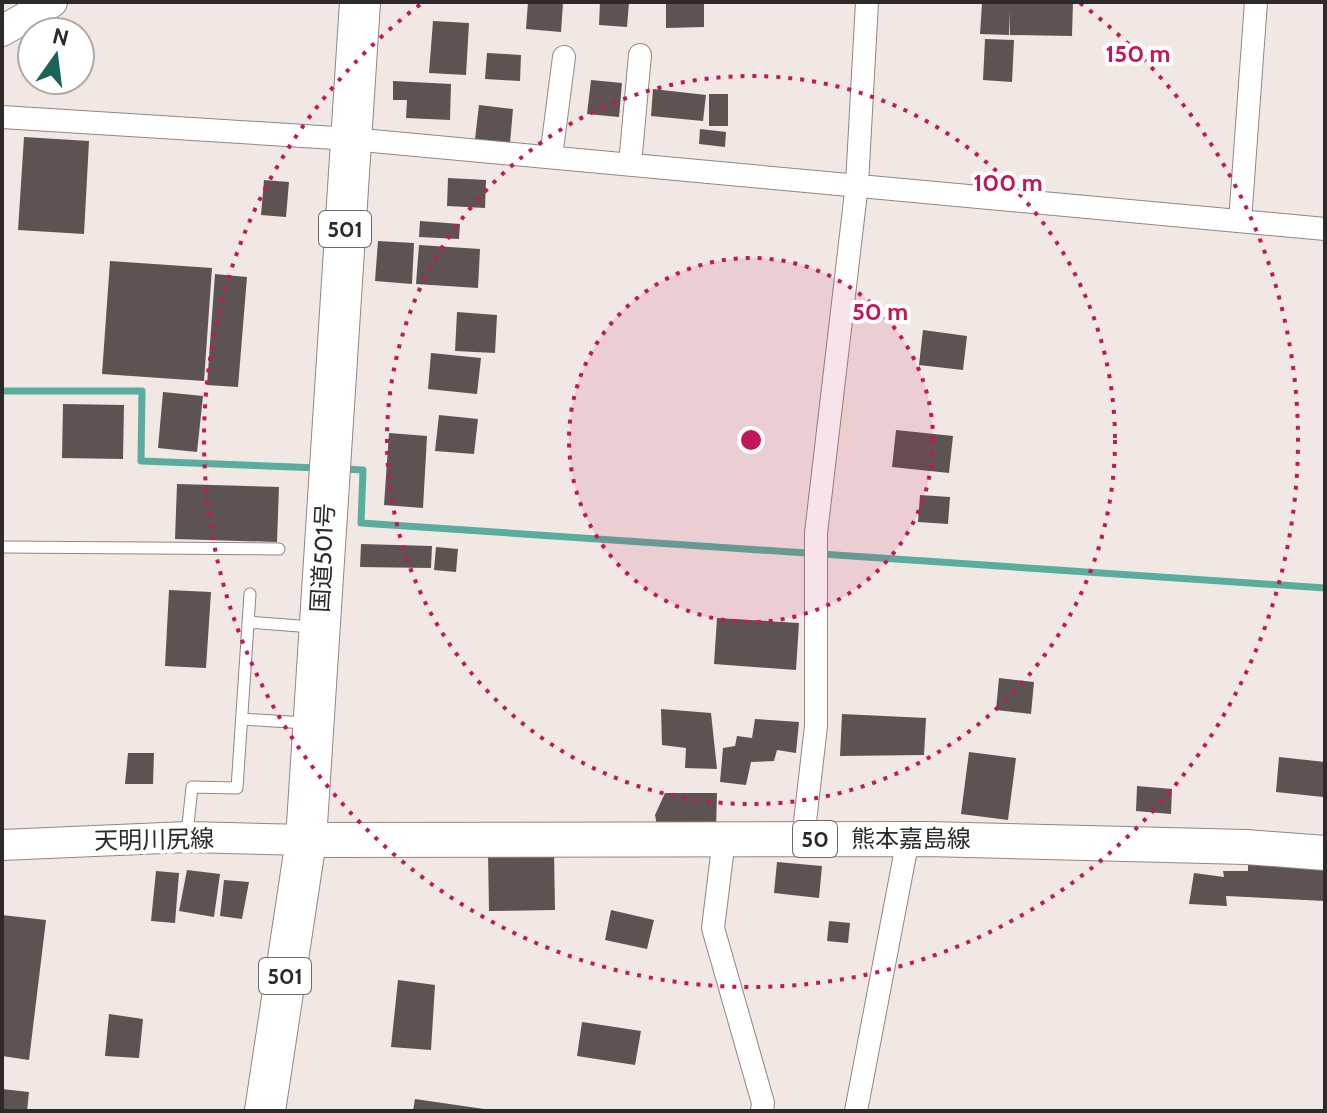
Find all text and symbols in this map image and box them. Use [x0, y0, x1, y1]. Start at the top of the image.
north arrow [16, 16, 96, 96]
text: N [50, 22, 72, 52]
text: 150 m [1106, 39, 1170, 68]
text: 100 m [973, 168, 1043, 197]
road number: 501 [319, 211, 371, 247]
text: 50 m [852, 297, 908, 326]
centre of rings [737, 426, 765, 454]
street label: 国道501号 [305, 503, 340, 613]
road number: 50 [793, 821, 837, 857]
street label: 天明川尻線 [94, 824, 214, 855]
street label: 熊本嘉島線 [851, 824, 971, 853]
road number: 501 [259, 958, 311, 994]

